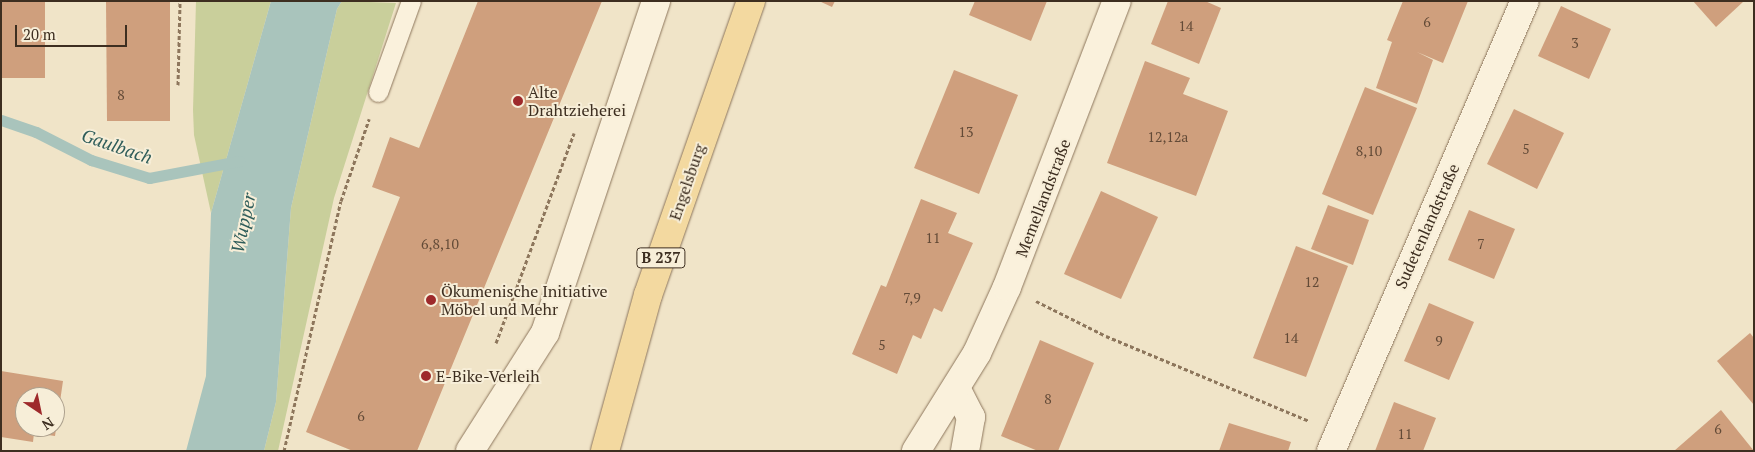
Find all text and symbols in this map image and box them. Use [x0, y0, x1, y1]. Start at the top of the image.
house number: 6 [1423, 14, 1431, 30]
scale bar [18, 15, 130, 47]
house number: 14 [1179, 18, 1193, 34]
text: 20 m [23, 24, 56, 44]
house number: 3 [1571, 35, 1579, 51]
place label: Alte Drahtzieherei [528, 82, 626, 120]
house number: 8 [117, 87, 125, 103]
marker: Alte Drahtzieherei [512, 95, 524, 107]
water label: Gaulbach [79, 124, 155, 168]
house number: 13 [959, 124, 973, 140]
house number: 12,12a [1148, 129, 1188, 145]
street label: Memellandstraße [1012, 136, 1074, 260]
street label: Engelsburg [665, 141, 709, 223]
house number: 5 [1522, 141, 1530, 157]
house number: 8,10 [1356, 143, 1382, 159]
street label: Sudetenlandstraße [1391, 161, 1463, 291]
water label: Wupper [226, 191, 260, 255]
house number: 11 [926, 230, 940, 246]
house number: 6,8,10 [421, 236, 459, 252]
house number: 7 [1477, 236, 1485, 252]
road number: B 237 [636, 246, 686, 270]
house number: 12 [1305, 274, 1319, 290]
place label: Ökumenische Initiative Möbel und Mehr [441, 281, 608, 319]
house number: 7,9 [903, 290, 921, 306]
marker: Ökumenische Initiative Möbel und Mehr [425, 294, 437, 306]
house number: 14 [1284, 330, 1298, 346]
house number: 9 [1435, 333, 1443, 349]
house number: 5 [878, 337, 886, 353]
place label: E-Bike-Verleih [436, 366, 540, 386]
marker: E-Bike-Verleih [420, 370, 432, 382]
north arrow [15, 387, 65, 437]
house number: 8 [1044, 391, 1052, 407]
house number: 6 [357, 408, 365, 424]
text: N [38, 413, 58, 435]
house number: 6 [1714, 421, 1722, 437]
house number: 11 [1398, 426, 1412, 442]

